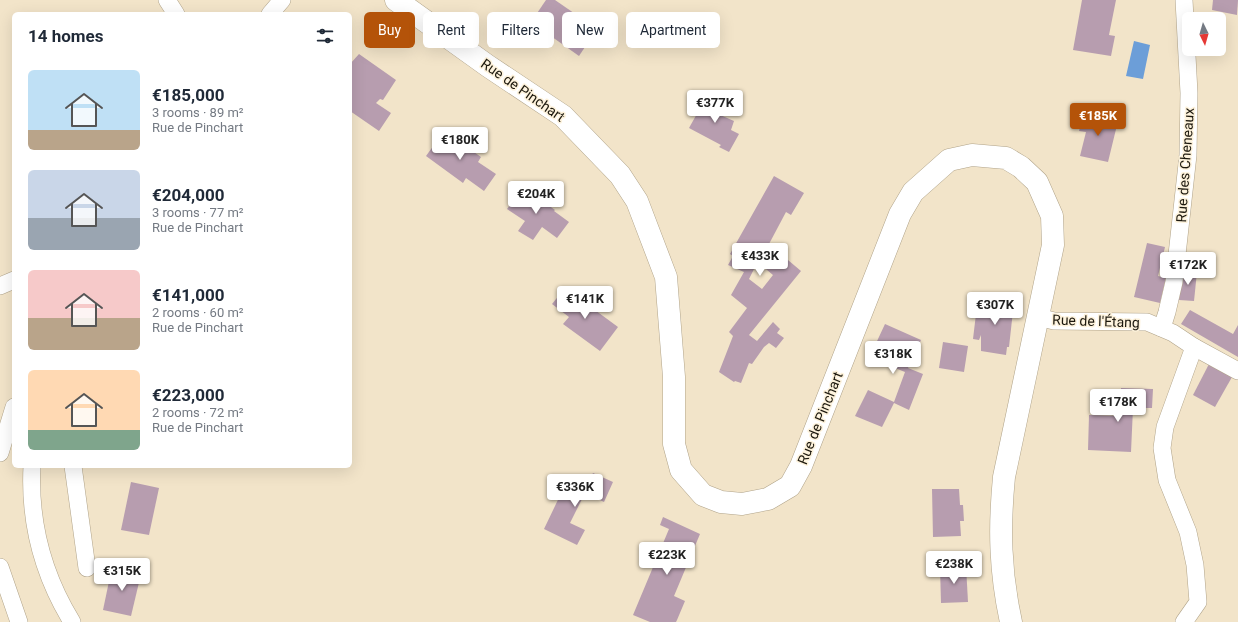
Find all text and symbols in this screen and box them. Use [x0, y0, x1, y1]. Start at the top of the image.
chip: Buy [364, 12, 415, 48]
chip: Rent [423, 12, 479, 48]
chip: Filters [487, 12, 554, 48]
chip: New [562, 12, 618, 48]
chip: Apartment [626, 12, 720, 48]
north arrow [1182, 12, 1226, 56]
map controls [1182, 12, 1226, 56]
icon: filters [314, 25, 336, 47]
text: 14 homes [28, 26, 104, 46]
street label: Rue de Pinchart [478, 55, 568, 125]
text: €185,000 [152, 85, 224, 105]
icon: home [60, 86, 108, 134]
pin: €377K [687, 90, 743, 124]
text: €377K [696, 95, 734, 110]
pin: €185K [1070, 103, 1126, 137]
text: 3 rooms · 89 m² [152, 105, 244, 120]
street label: Rue des Cheneaux [1173, 107, 1197, 223]
text: €185K [1079, 108, 1117, 123]
text: Rue de Pinchart [152, 120, 243, 135]
pin: €180K [432, 127, 488, 161]
text: €180K [441, 132, 479, 147]
pin: €204K [508, 181, 564, 215]
text: €204,000 [152, 185, 224, 205]
icon: home [60, 186, 108, 234]
text: €204K [517, 186, 555, 201]
text: 3 rooms · 77 m² [152, 205, 244, 220]
text: Rue de Pinchart [152, 220, 243, 235]
pin: €433K [732, 243, 788, 277]
text: €433K [741, 248, 779, 263]
pin: €172K [1160, 252, 1216, 286]
text: €172K [1169, 257, 1207, 272]
text: €141,000 [152, 285, 224, 305]
icon: home [60, 286, 108, 334]
pin: €141K [557, 286, 613, 320]
text: €141K [566, 291, 604, 306]
pin: €307K [967, 292, 1023, 326]
text: €307K [976, 297, 1014, 312]
text: 2 rooms · 60 m² [152, 305, 244, 320]
street label: Rue de l'Étang [1052, 310, 1140, 331]
text: Rue de Pinchart [152, 320, 243, 335]
pin: €318K [865, 341, 921, 375]
text: €318K [874, 346, 912, 361]
street label: Rue de Pinchart [794, 369, 846, 467]
text: €223,000 [152, 385, 224, 405]
icon: home [60, 386, 108, 434]
pin: €178K [1090, 389, 1146, 423]
text: €178K [1099, 394, 1137, 409]
text: 2 rooms · 72 m² [152, 405, 244, 420]
text: Rue de Pinchart [152, 420, 243, 435]
pin: €336K [547, 474, 603, 508]
text: €336K [556, 479, 594, 494]
pin: €223K [639, 542, 695, 576]
text: €223K [648, 547, 686, 562]
pin: €238K [926, 551, 982, 585]
text: €238K [935, 556, 973, 571]
pin: €315K [94, 558, 150, 592]
text: €315K [103, 563, 141, 578]

